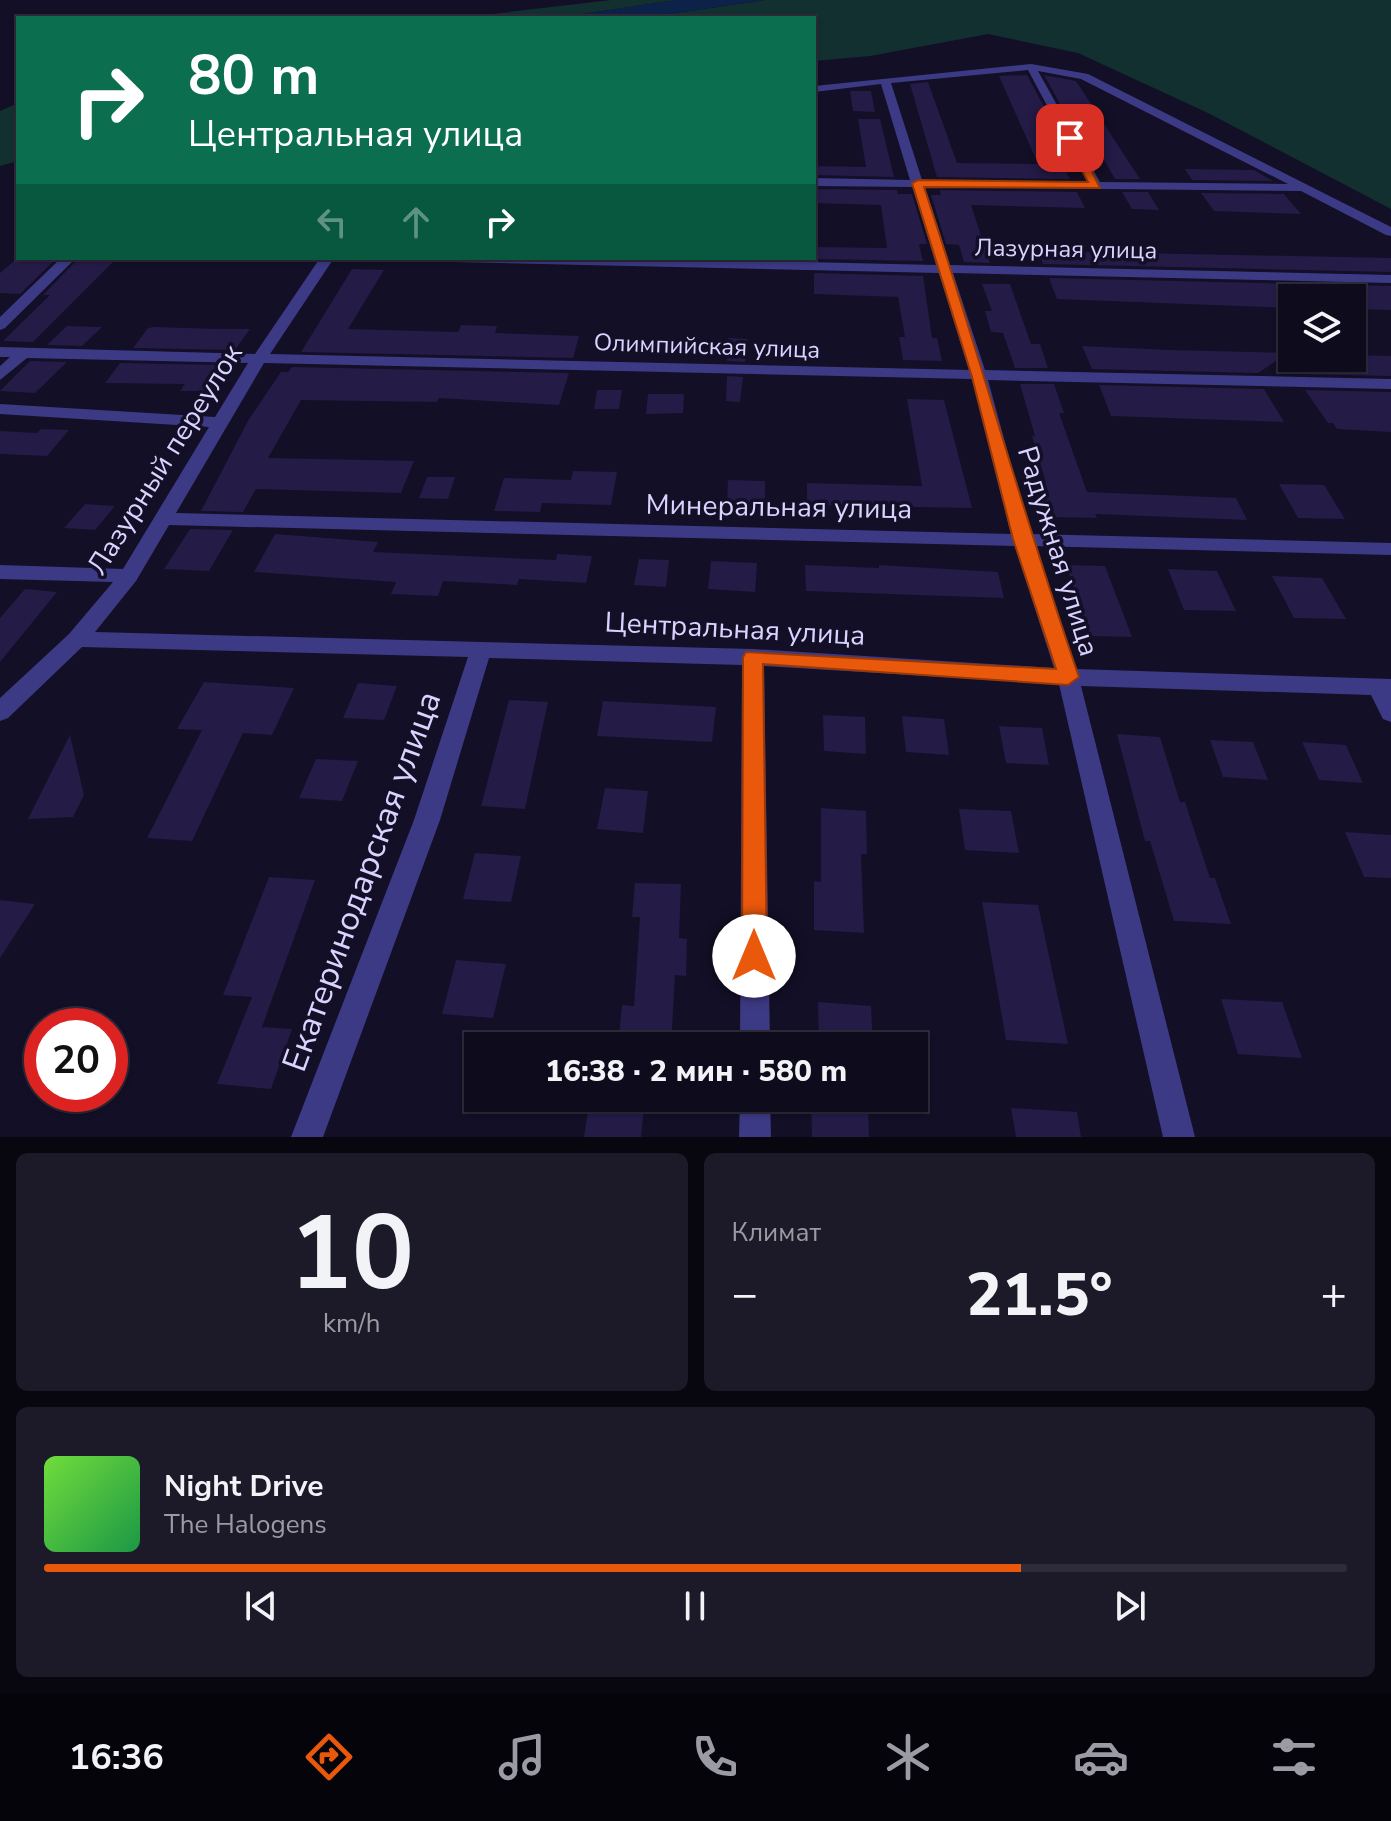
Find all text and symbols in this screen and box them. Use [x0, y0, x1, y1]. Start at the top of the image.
text: 80 m [188, 37, 319, 114]
icon: right [56, 48, 160, 152]
pin [1036, 104, 1104, 172]
text: Центральная улица [188, 110, 523, 159]
icon: arrive [1048, 116, 1092, 160]
icon: left [310, 200, 354, 244]
icon: ahead [394, 200, 438, 244]
icon: right [478, 200, 522, 244]
street label: Лазурная улица [974, 231, 1158, 267]
map controls [1278, 284, 1366, 372]
button: layers [1278, 284, 1366, 372]
street label: Олимпийская улица [593, 326, 821, 366]
street label: Лазурный переулок [79, 337, 251, 582]
street label: Радужная улица [1008, 442, 1108, 661]
street label: Минеральная улица [645, 486, 913, 528]
street label: Центральная улица [604, 603, 866, 655]
street label: Екатеринодарская улица [272, 685, 452, 1078]
position arrow [712, 914, 796, 998]
speed limit sign: 20 [24, 1008, 128, 1112]
text: 16:38 · 2 мин · 580 m [545, 1051, 847, 1092]
text: 10 [289, 1183, 414, 1325]
text: Климат [732, 1215, 821, 1250]
text: 21.5° [966, 1254, 1113, 1336]
text: − [732, 1265, 758, 1325]
text: + [1321, 1265, 1347, 1325]
text: km/h [323, 1306, 380, 1341]
text: Night Drive [164, 1466, 323, 1507]
text: The Halogens [164, 1507, 327, 1542]
icon: previous [239, 1584, 283, 1628]
icon: pause [673, 1584, 717, 1628]
icon: next [1108, 1584, 1152, 1628]
icon: directions [301, 1729, 357, 1785]
icon: music [494, 1729, 550, 1785]
icon: phone [687, 1729, 743, 1785]
icon: climate [880, 1729, 936, 1785]
icon: car [1073, 1729, 1129, 1785]
icon: filters [1266, 1729, 1322, 1785]
text: 16:36 [69, 1733, 164, 1782]

